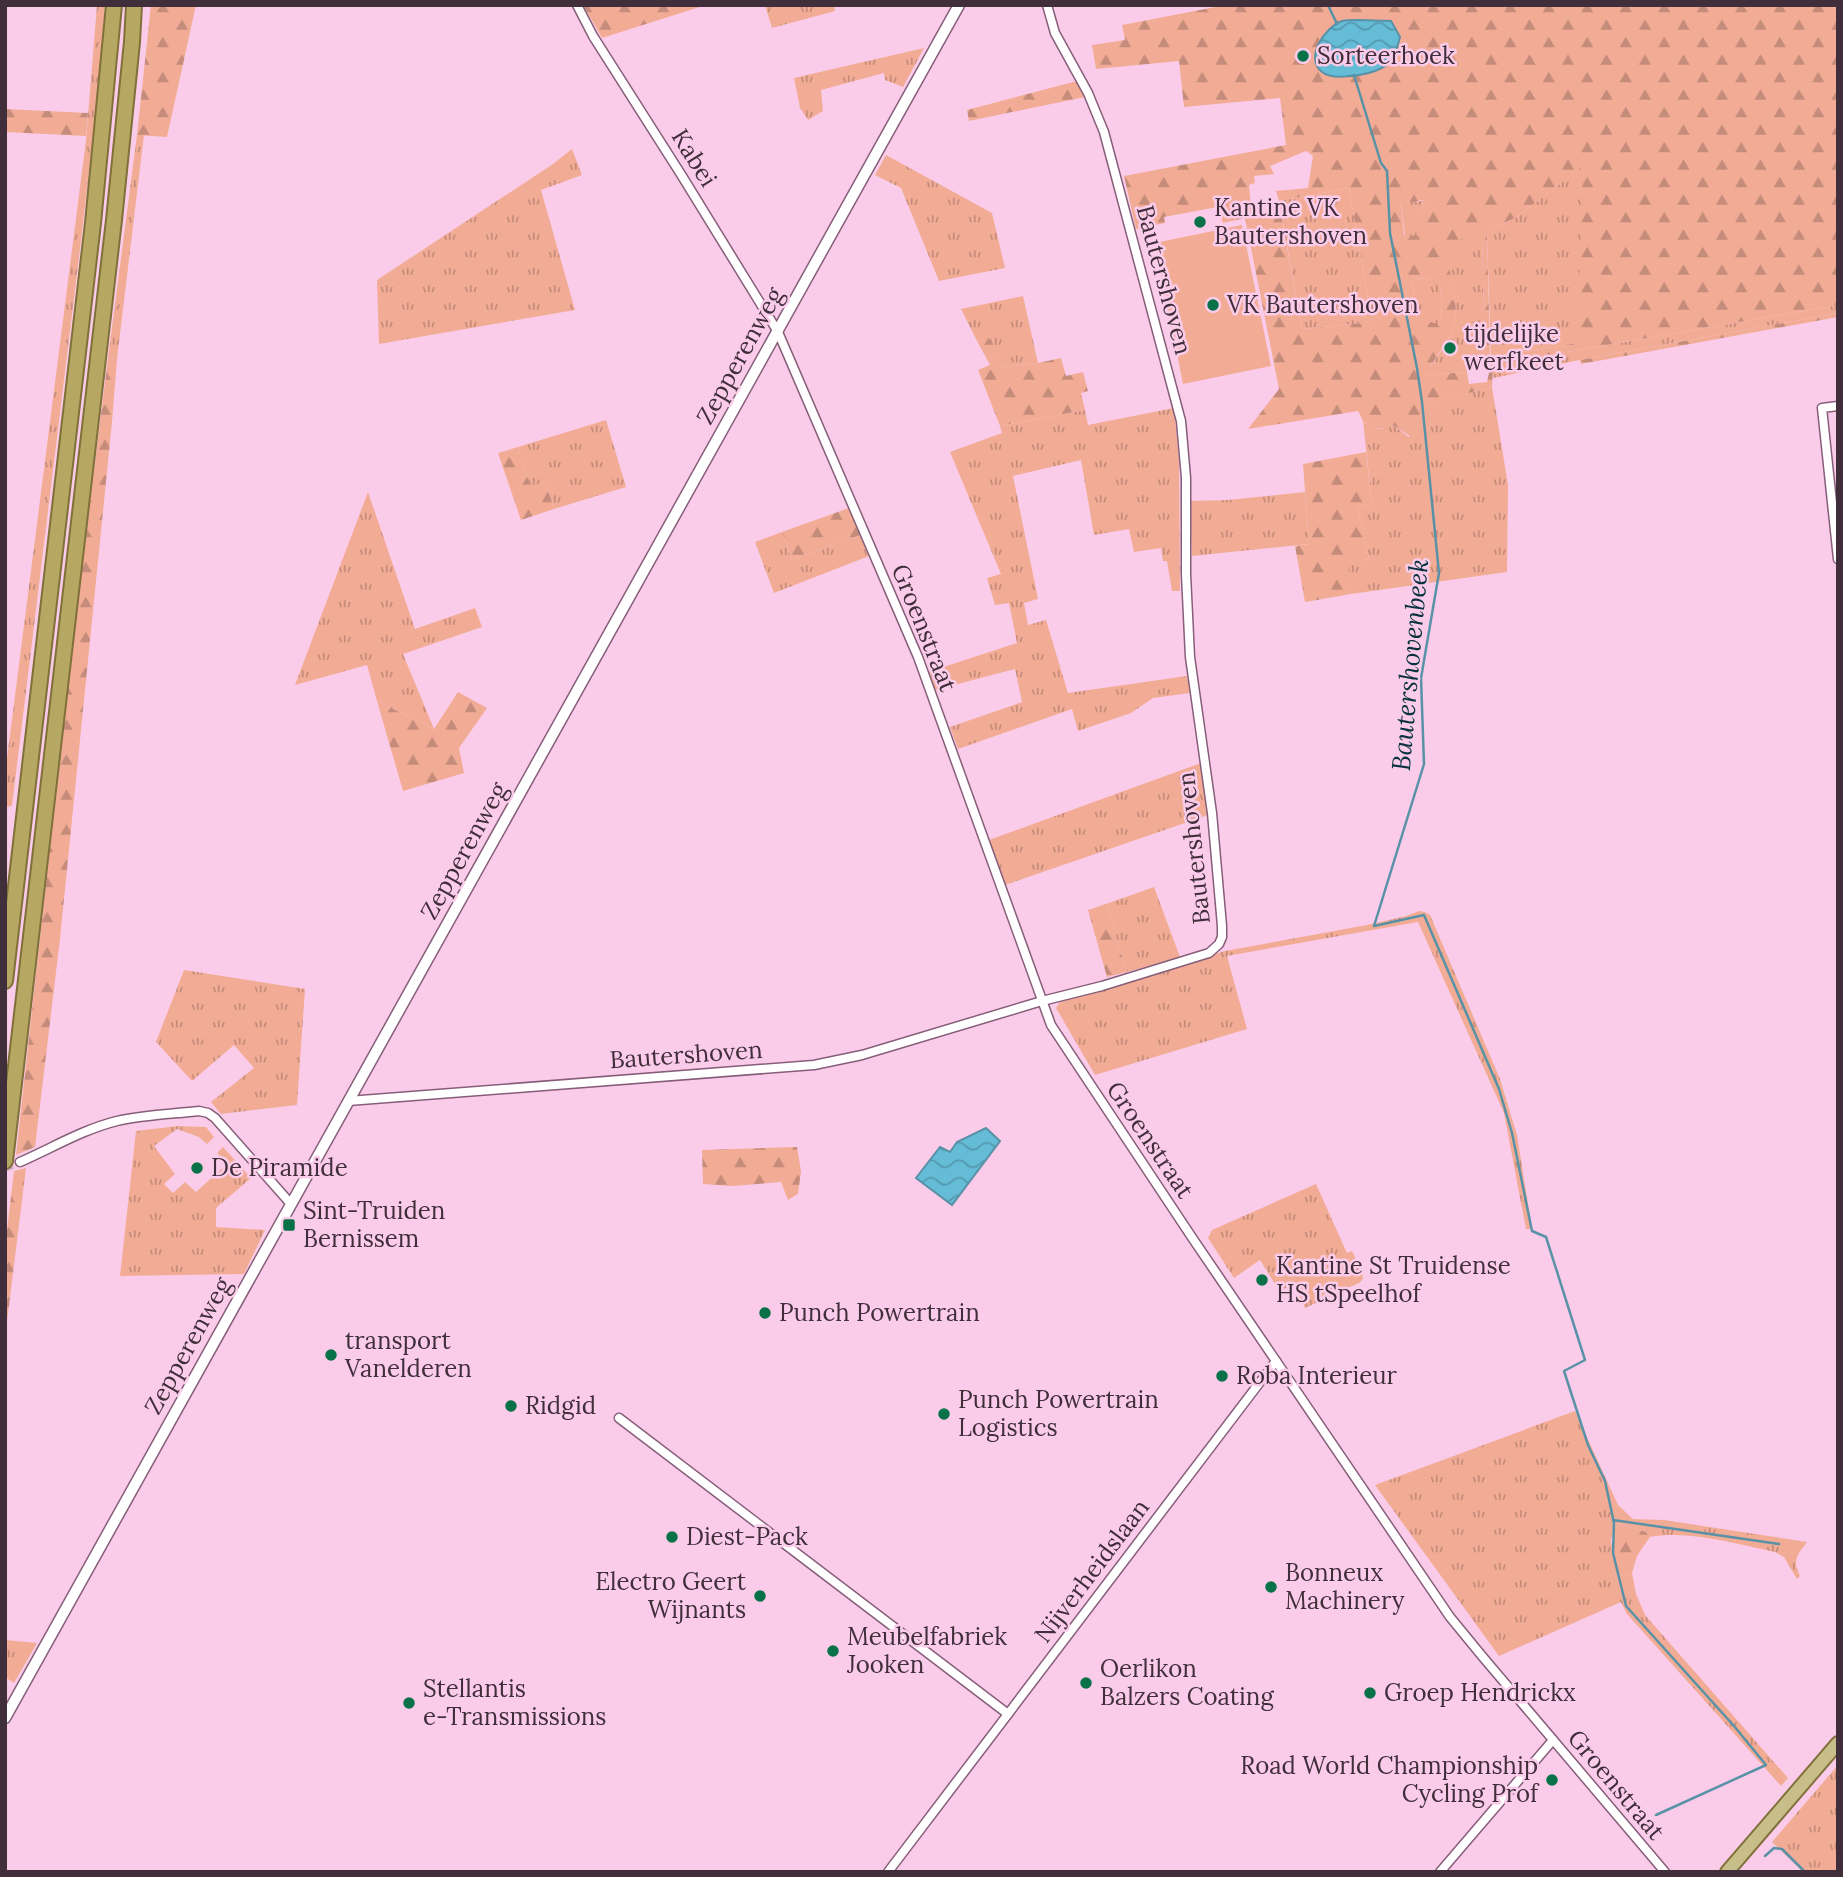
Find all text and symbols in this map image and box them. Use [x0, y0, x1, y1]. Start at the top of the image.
place label: Sorteerhoek [1317, 40, 1455, 71]
marker: Sorteerhoek [1295, 48, 1311, 64]
street label: Kabei [665, 123, 724, 192]
place label: Kantine VK Bautershoven [1214, 192, 1367, 251]
street label: Bautershoven [1130, 202, 1199, 358]
marker: Kantine VK Bautershoven [1192, 214, 1208, 230]
street label: Zepperenweg [689, 281, 790, 430]
place label: VK Bautershoven [1226, 289, 1419, 320]
marker: VK Bautershoven [1205, 297, 1221, 313]
place label: tijdelijke werfkeet [1464, 318, 1564, 377]
marker: tijdelijke werfkeet [1442, 340, 1458, 356]
water label: Bautershovenbeek [1384, 558, 1435, 772]
street label: Groenstraat [885, 560, 964, 697]
street label: Bautershoven [1170, 770, 1217, 926]
street label: Zepperenweg [413, 776, 514, 925]
street label: Bautershoven [608, 1034, 763, 1075]
street label: Groenstraat [1100, 1075, 1201, 1205]
place label: De Piramide [211, 1152, 348, 1183]
marker: De Piramide [189, 1160, 205, 1176]
place label: Sint-Truiden Bernissem [303, 1195, 445, 1254]
marker: Sint-Truiden Bernissem [281, 1217, 297, 1233]
place label: Kantine St Truidense HS tSpeelhof [1276, 1250, 1511, 1309]
street label: Zepperenweg [137, 1271, 238, 1420]
marker: Kantine St Truidense HS tSpeelhof [1254, 1272, 1270, 1288]
place label: Punch Powertrain [779, 1297, 980, 1328]
marker: Punch Powertrain [757, 1305, 773, 1321]
place label: transport Vanelderen [344, 1325, 472, 1384]
marker: transport Vanelderen [323, 1347, 339, 1363]
place label: Roba Interieur [1236, 1360, 1398, 1391]
marker: Roba Interieur [1214, 1368, 1230, 1384]
place label: Punch Powertrain Logistics [958, 1384, 1159, 1443]
place label: Ridgid [525, 1390, 596, 1421]
marker: Ridgid [503, 1398, 519, 1414]
marker: Punch Powertrain Logistics [936, 1406, 952, 1422]
street label: Nijverheidslaan [1027, 1493, 1156, 1649]
place label: Diest-Pack [686, 1521, 808, 1552]
marker: Diest-Pack [664, 1529, 680, 1545]
place label: Bonneux Machinery [1285, 1557, 1405, 1616]
place label: Electro Geert Wijnants [595, 1566, 747, 1625]
marker: Bonneux Machinery [1263, 1579, 1279, 1595]
marker: Electro Geert Wijnants [752, 1588, 768, 1604]
place label: Meubelfabriek Jooken [846, 1621, 1007, 1680]
marker: Meubelfabriek Jooken [825, 1643, 841, 1659]
place label: Oerlikon Balzers Coating [1100, 1653, 1274, 1712]
place label: Stellantis e-Transmissions [423, 1673, 606, 1732]
marker: Oerlikon Balzers Coating [1078, 1675, 1094, 1691]
place label: Groep Hendrickx [1384, 1677, 1576, 1708]
marker: Groep Hendrickx [1362, 1685, 1378, 1701]
marker: Stellantis e-Transmissions [401, 1695, 417, 1711]
street label: Groenstraat [1561, 1723, 1672, 1847]
place label: Road World Championship Cycling Prof [1240, 1750, 1540, 1809]
marker: Road World Championship Cycling Prof [1544, 1772, 1560, 1788]

